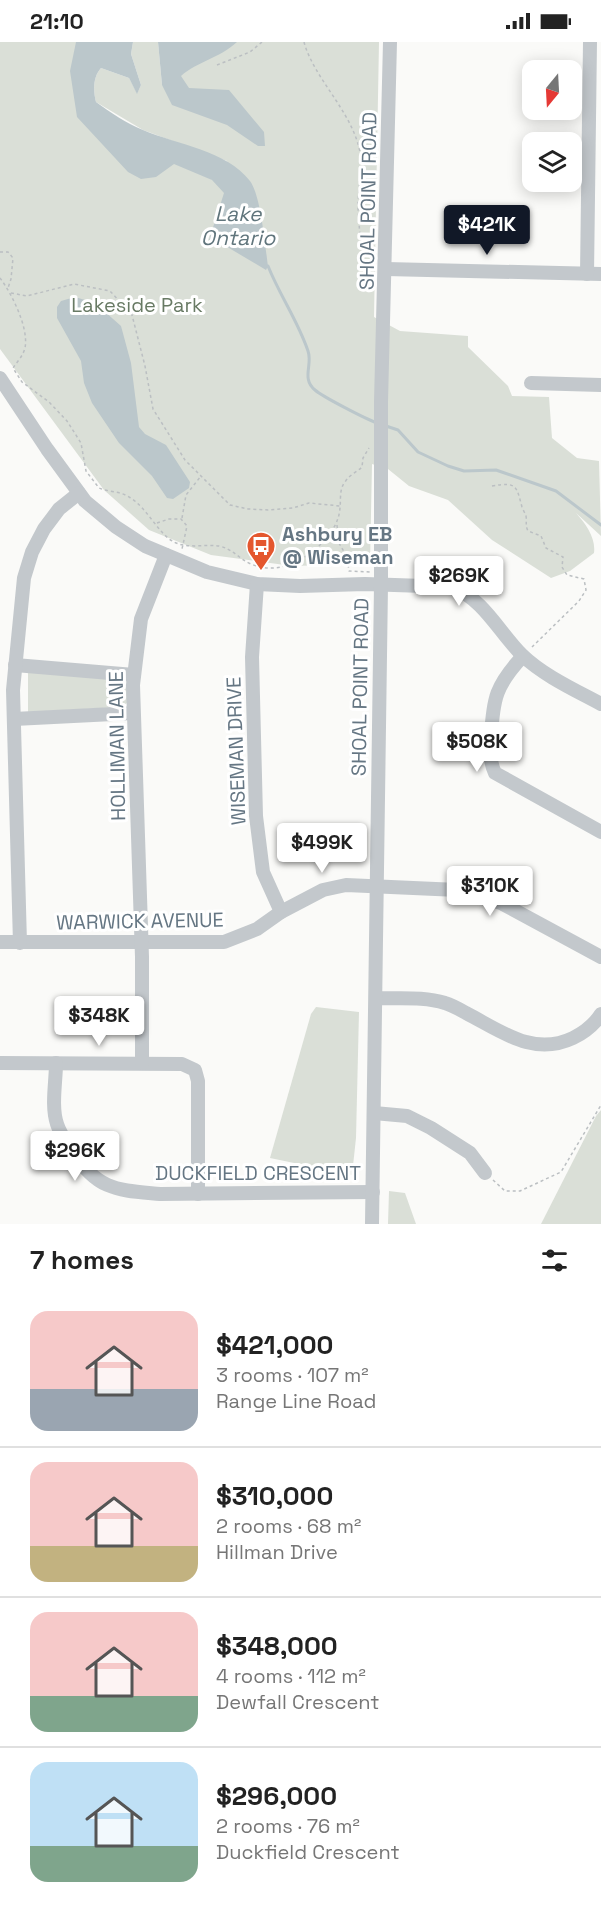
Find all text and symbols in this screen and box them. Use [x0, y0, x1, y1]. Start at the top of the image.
text: 21:10 [30, 7, 84, 35]
north arrow [522, 60, 582, 120]
map controls [522, 60, 582, 192]
street label: SHOAL POINT ROAD [353, 112, 383, 290]
button: layers [522, 132, 582, 192]
water label: Lake Ontario [201, 200, 276, 251]
pin: $421K [445, 205, 529, 256]
text: $421K [458, 211, 516, 237]
park label: Lakeside Park [71, 292, 203, 318]
place label: Ashbury EB @ Wiseman [282, 521, 394, 570]
bus stop icon: Ashbury EB @ Wiseman [245, 530, 277, 572]
pin: $269K [417, 556, 501, 607]
text: $269K [428, 562, 490, 588]
street label: SHOAL POINT ROAD [345, 598, 375, 776]
street label: HOLLIMAN LANE [103, 671, 131, 821]
street label: WISEMAN DRIVE [220, 676, 252, 826]
pin: $508K [435, 722, 519, 773]
text: $508K [446, 728, 508, 754]
pin: $499K [280, 823, 364, 874]
text: $499K [291, 829, 353, 855]
pin: $310K [448, 866, 532, 917]
text: $310K [461, 872, 519, 898]
street label: WARWICK AVENUE [56, 907, 224, 935]
pin: $348K [57, 996, 141, 1047]
text: $348K [68, 1002, 130, 1028]
pin: $296K [33, 1131, 117, 1182]
text: $296K [44, 1137, 106, 1163]
street label: DUCKFIELD CRESCENT [155, 1160, 361, 1186]
text: 7 homes [30, 1243, 134, 1277]
icon: filters [538, 1244, 571, 1277]
text: $421,000 [216, 1328, 333, 1362]
icon: home [78, 1335, 150, 1407]
text: 3 rooms · 107 m² [216, 1362, 369, 1388]
text: Range Line Road [216, 1388, 376, 1414]
text: $310,000 [216, 1479, 333, 1513]
icon: home [78, 1486, 150, 1558]
text: 2 rooms · 68 m² [216, 1513, 361, 1539]
text: Hillman Drive [216, 1539, 338, 1565]
text: $348,000 [216, 1629, 338, 1663]
icon: home [78, 1636, 150, 1708]
text: 4 rooms · 112 m² [216, 1663, 366, 1689]
text: Dewfall Crescent [216, 1689, 379, 1715]
text: $296,000 [216, 1779, 337, 1813]
icon: home [78, 1786, 150, 1858]
text: 2 rooms · 76 m² [216, 1813, 360, 1839]
text: Duckfield Crescent [216, 1839, 400, 1865]

